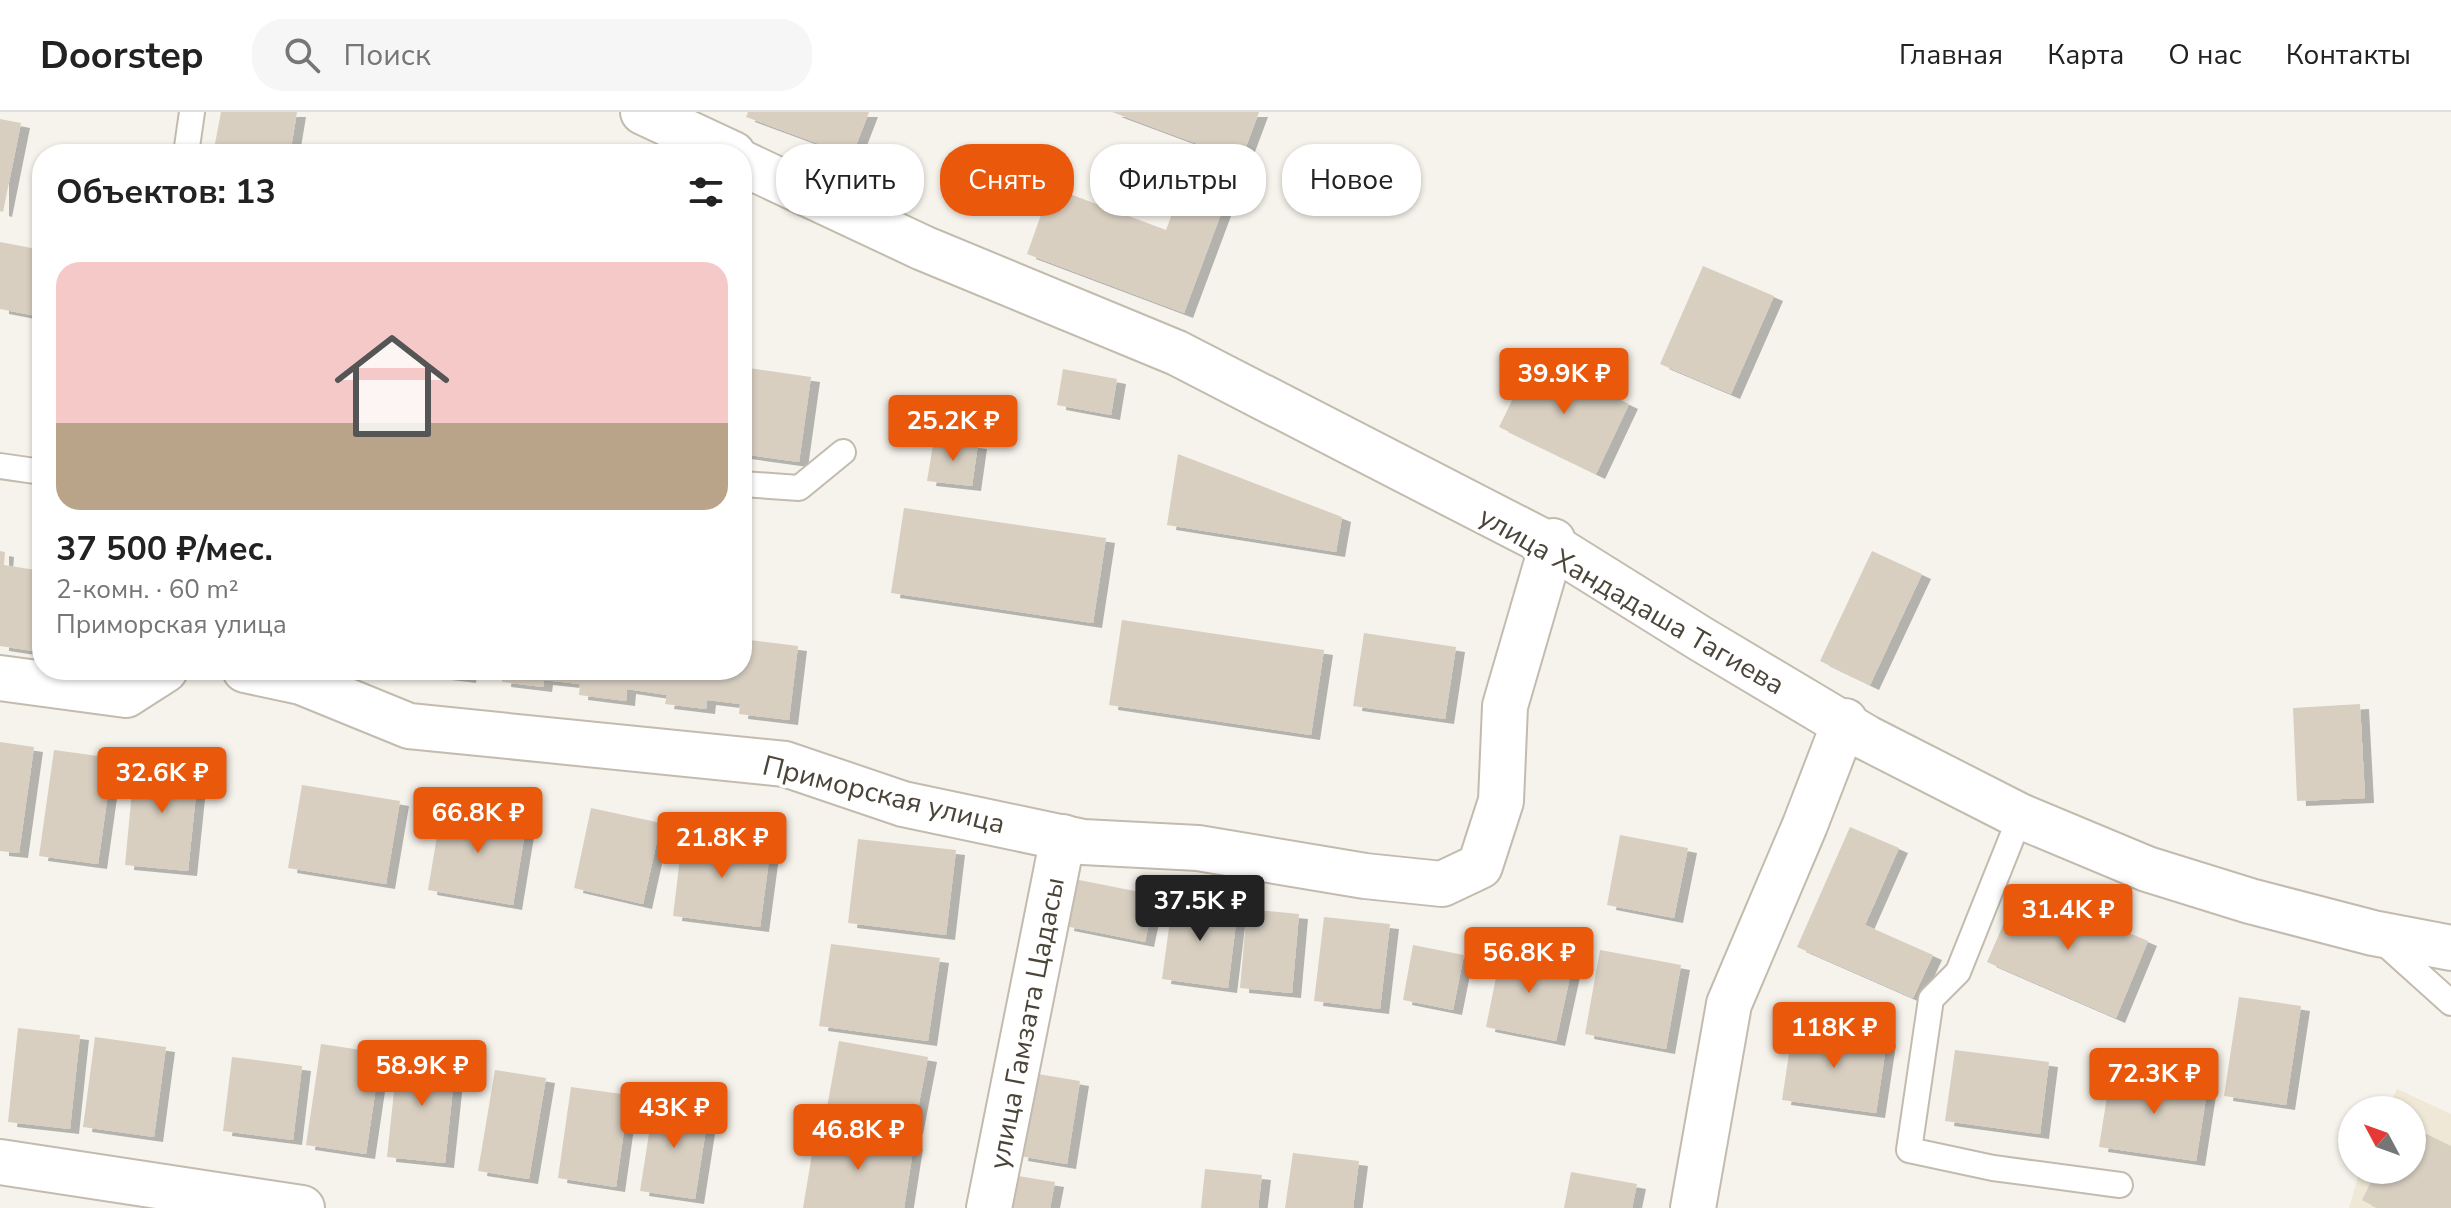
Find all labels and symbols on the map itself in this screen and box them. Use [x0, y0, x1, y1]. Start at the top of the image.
pin: 39.9K ₽ [1490, 348, 1638, 416]
pin: 25.2K ₽ [879, 395, 1027, 463]
street label: улица Хандадаша Тагиева [1472, 498, 1791, 704]
street label: Приморская улица [759, 746, 1009, 843]
pin: 32.6K ₽ [88, 747, 236, 815]
pin: 66.8K ₽ [404, 787, 552, 855]
pin: 21.8K ₽ [648, 812, 796, 880]
street label: улица Гамзата Цадасы [980, 874, 1074, 1172]
pin: 37.5K ₽ [1126, 875, 1274, 943]
pin: 31.4K ₽ [1994, 884, 2142, 952]
pin: 56.8K ₽ [1455, 927, 1603, 995]
pin: 118K ₽ [1769, 1002, 1899, 1070]
pin: 58.9K ₽ [348, 1040, 496, 1108]
pin: 72.3K ₽ [2080, 1048, 2228, 1116]
pin: 43K ₽ [618, 1082, 730, 1150]
north arrow [2338, 1096, 2426, 1184]
pin: 46.8K ₽ [784, 1104, 932, 1172]

